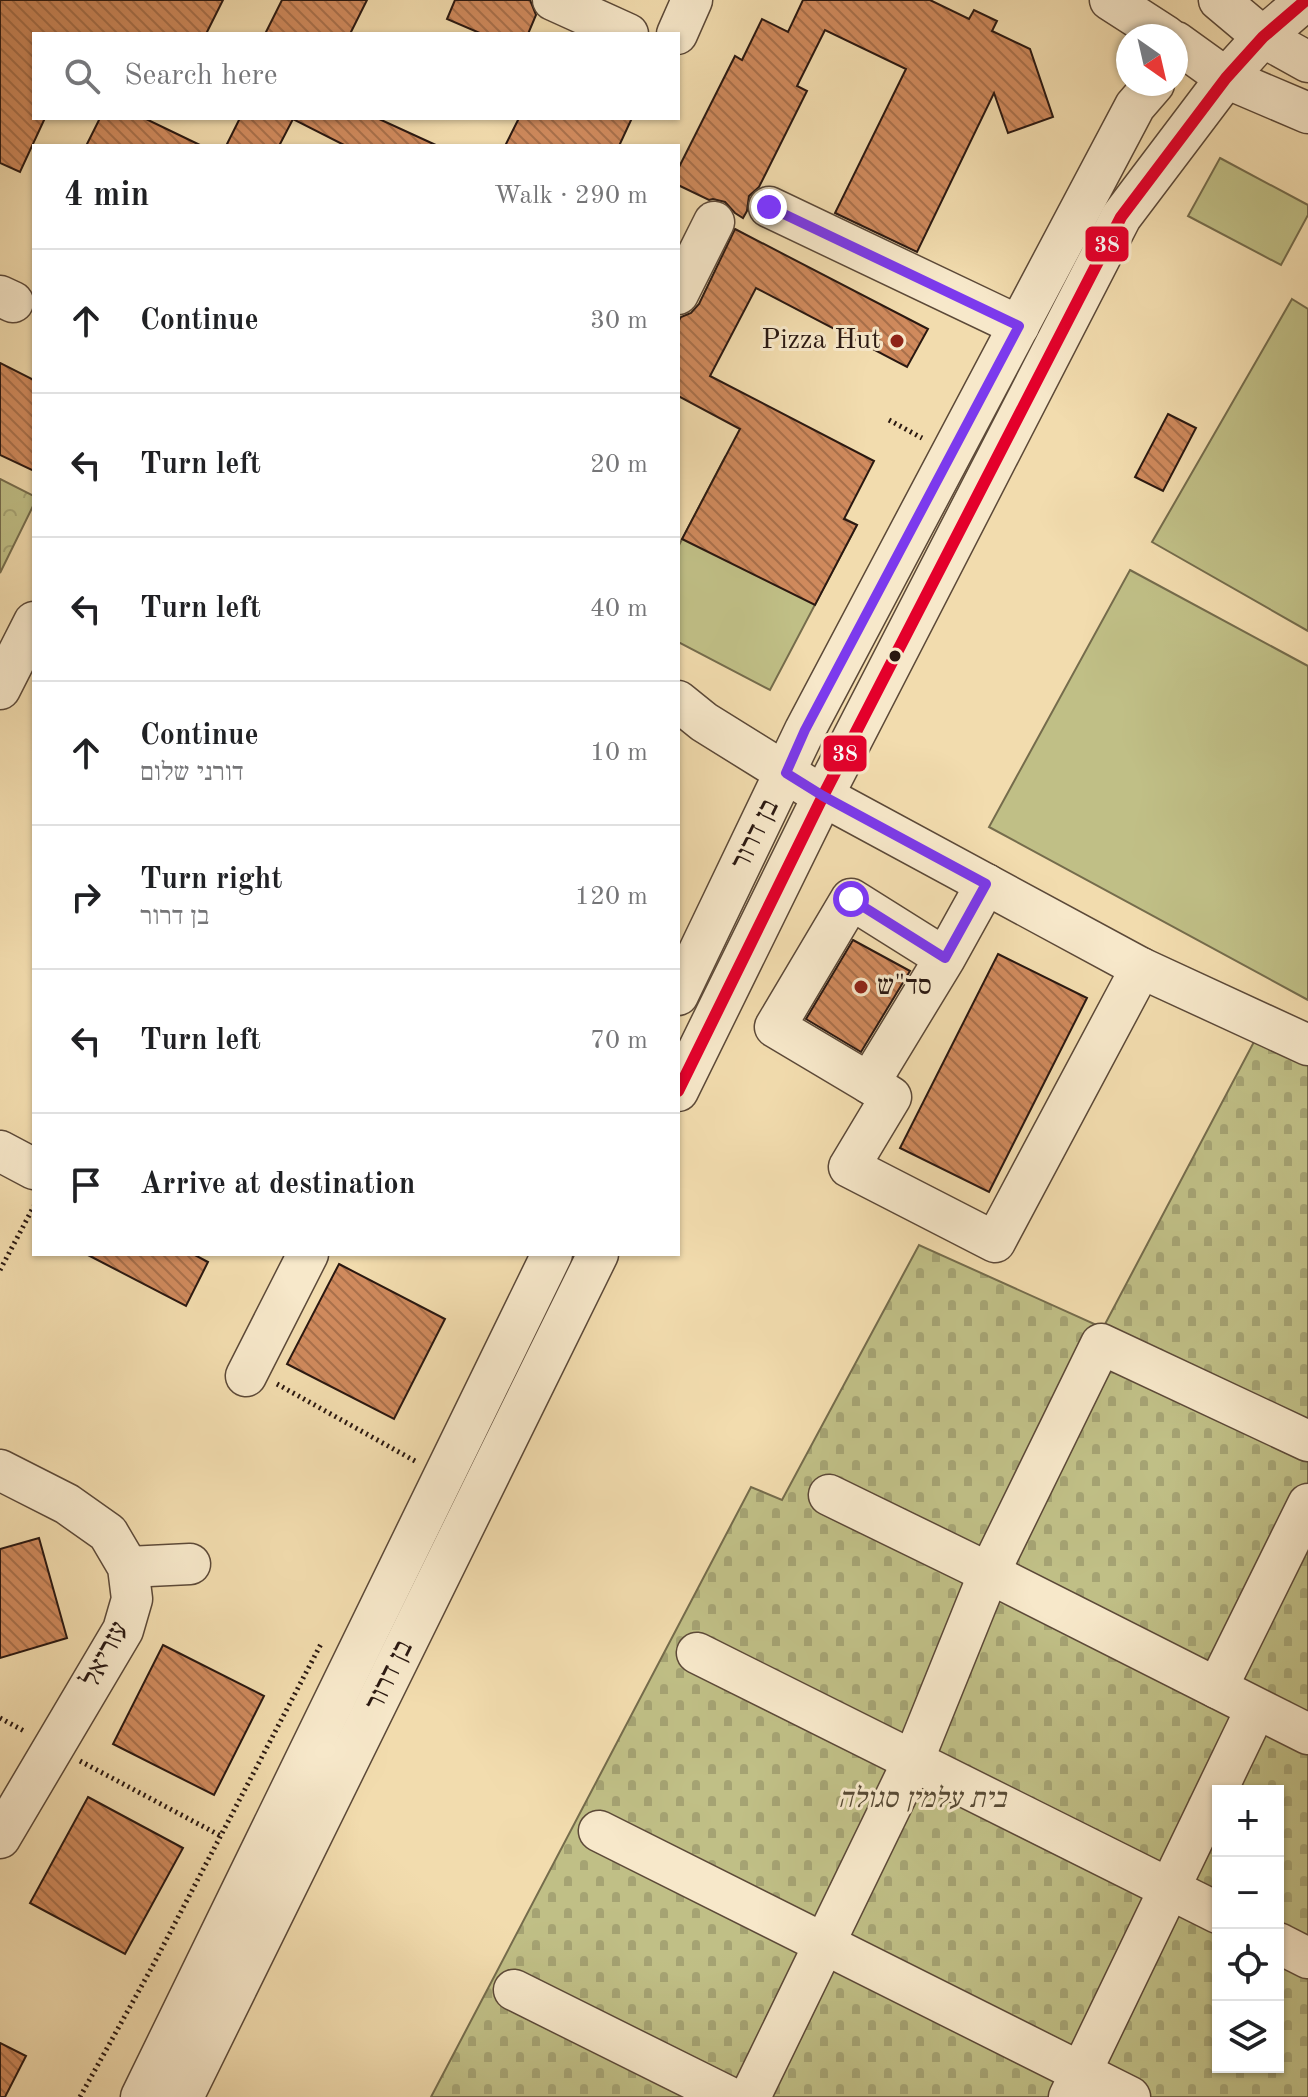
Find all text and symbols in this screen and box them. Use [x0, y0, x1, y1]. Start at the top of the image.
north arrow [1116, 24, 1188, 96]
search box [32, 32, 680, 120]
icon: search [60, 54, 104, 98]
text: Search here [124, 61, 278, 91]
text: 4 min [64, 179, 149, 213]
text: Walk · 290 m [494, 183, 648, 209]
route end [751, 189, 787, 225]
line badge: 38 [1084, 225, 1130, 263]
text: 38 [1094, 235, 1120, 257]
icon: ahead [64, 299, 108, 343]
text: Continue [140, 306, 259, 336]
text: 30 m [590, 308, 648, 334]
place label: Pizza Hut [761, 327, 881, 355]
marker: Pizza Hut [888, 332, 906, 350]
icon: left [64, 443, 108, 487]
text: Turn left [140, 450, 261, 480]
text: 20 m [590, 452, 648, 478]
icon: left [64, 587, 108, 631]
text: Turn left [140, 594, 261, 624]
text: 40 m [590, 596, 648, 622]
unlabelled marker [887, 648, 903, 664]
text: Continue [140, 721, 259, 751]
icon: ahead [64, 731, 108, 775]
line badge: 38 [822, 734, 868, 773]
text: 10 m [590, 740, 648, 766]
text: 38 [832, 744, 858, 766]
text: דורני שלום [140, 760, 244, 786]
street label: בן דרור [727, 795, 785, 875]
text: Turn right [140, 865, 282, 895]
icon: right [64, 875, 108, 919]
route start [833, 881, 869, 917]
text: 120 m [575, 884, 648, 910]
text: בן דרור [140, 904, 209, 930]
place label: סד"ש [877, 973, 932, 1001]
marker: סד"ש [852, 978, 870, 996]
icon: left [64, 1019, 108, 1063]
text: Turn left [140, 1026, 261, 1056]
text: 70 m [590, 1028, 648, 1054]
icon: arrive [64, 1163, 108, 1207]
text: Arrive at destination [140, 1170, 415, 1200]
street label: עזריאל [75, 1617, 135, 1692]
street label: בן דרור [361, 1636, 419, 1716]
park label: בית עלמין סגולה [838, 1784, 1008, 1814]
map controls [1212, 1785, 1284, 2073]
button: + [1212, 1785, 1284, 1857]
button: − [1212, 1857, 1284, 1929]
button: locate [1212, 1929, 1284, 2001]
button: layers [1212, 2001, 1284, 2073]

